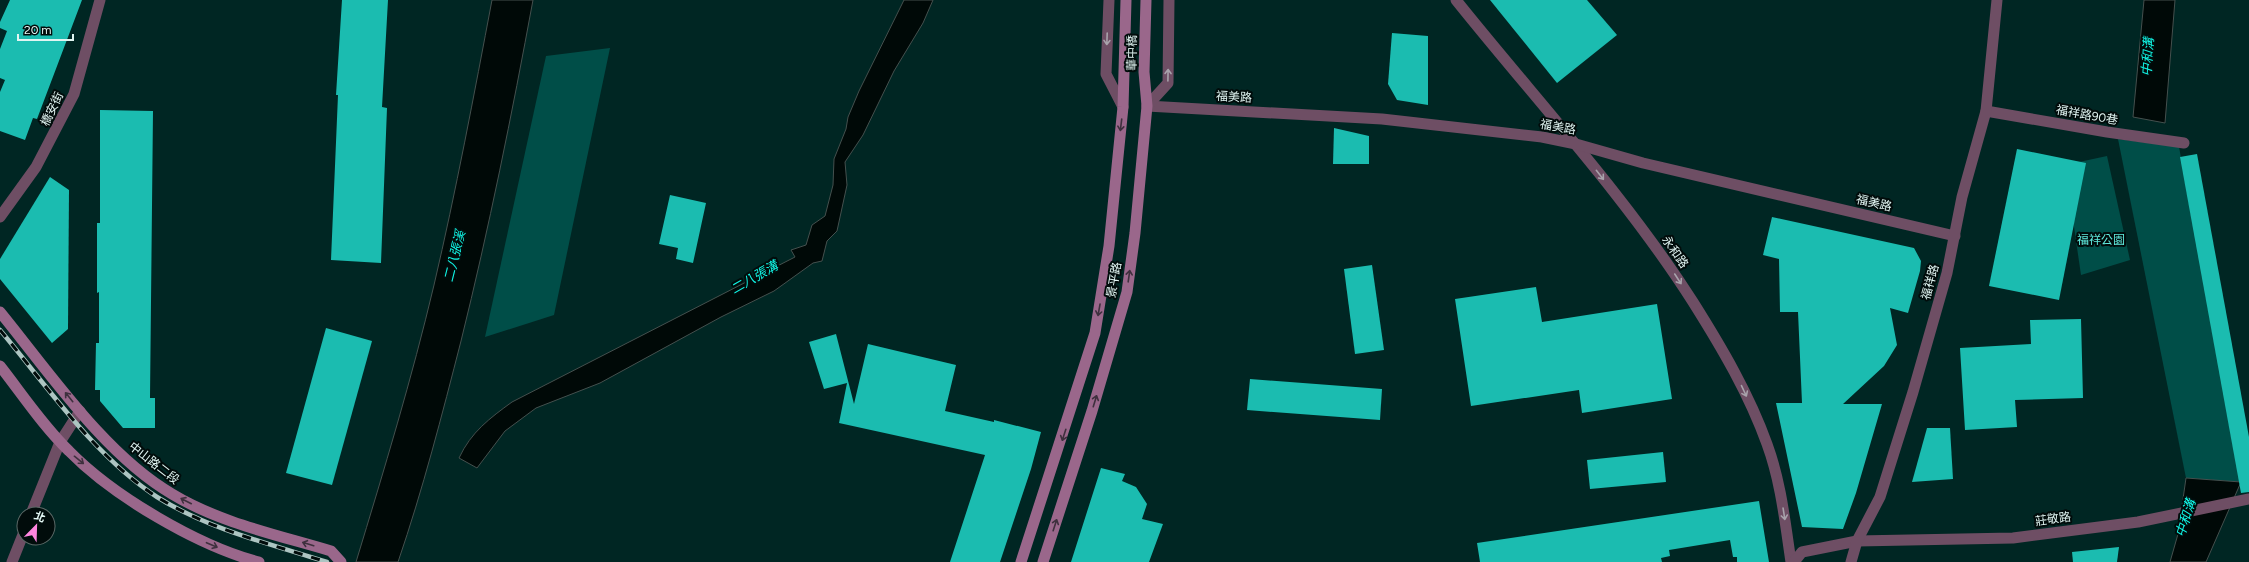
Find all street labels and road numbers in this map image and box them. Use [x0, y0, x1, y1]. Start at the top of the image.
street label: 華中橋 [1125, 35, 1139, 71]
street label: 福美路 [1216, 89, 1252, 105]
street label: 橋安街 [38, 90, 66, 128]
street label: 福祥路90巷 [2055, 103, 2119, 127]
street label: 福美路 [1539, 117, 1577, 137]
street label: 福美路 [1855, 192, 1893, 214]
street label: 永和路 [1659, 233, 1691, 271]
street label: 景平路 [1104, 261, 1124, 299]
street label: 福祥路 [1919, 263, 1941, 301]
street label: 中山路二段 [126, 439, 182, 487]
street label: 莊敬路 [2034, 510, 2072, 528]

